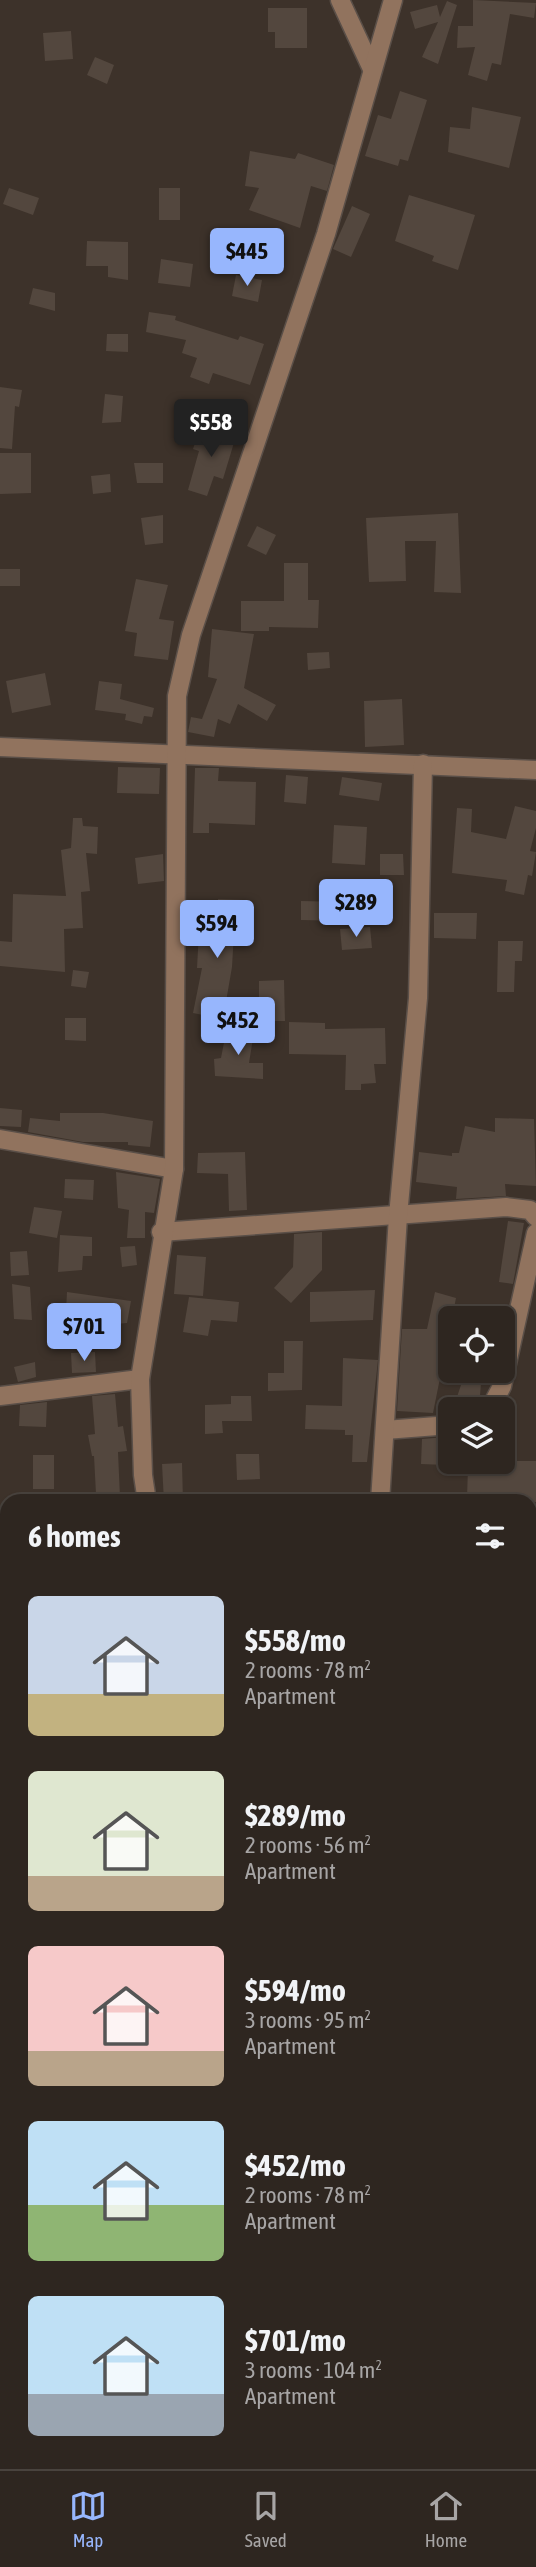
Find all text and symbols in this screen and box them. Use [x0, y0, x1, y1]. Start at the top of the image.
pin: $445 [206, 229, 288, 288]
text: $445 [226, 238, 268, 264]
pin: $558 [170, 400, 252, 459]
text: $558 [190, 409, 232, 435]
pin: $289 [315, 880, 397, 939]
text: $289 [335, 889, 377, 915]
pin: $594 [176, 900, 258, 960]
text: $594 [196, 910, 238, 936]
pin: $452 [197, 998, 279, 1057]
text: $452 [217, 1007, 259, 1033]
pin: $701 [43, 1304, 125, 1363]
map controls [438, 1306, 515, 1474]
button: locate [438, 1306, 515, 1383]
text: $701 [63, 1313, 105, 1339]
button: layers [438, 1397, 515, 1474]
icon: filters [471, 1517, 509, 1555]
text: 6 homes [28, 1519, 121, 1553]
text: $558/mo [245, 1623, 346, 1657]
icon: home [84, 1624, 168, 1708]
text: 2 rooms · 78 m² [245, 1657, 371, 1683]
text: Apartment [245, 1683, 336, 1709]
text: $289/mo [245, 1798, 346, 1832]
icon: home [84, 1799, 168, 1883]
text: 2 rooms · 56 m² [245, 1832, 371, 1858]
text: Apartment [245, 1858, 336, 1884]
text: $594/mo [245, 1973, 346, 2007]
icon: home [84, 1974, 168, 2058]
text: 3 rooms · 95 m² [245, 2007, 371, 2033]
text: Apartment [245, 2033, 336, 2059]
text: $452/mo [245, 2148, 346, 2182]
icon: home [84, 2149, 168, 2233]
text: 2 rooms · 78 m² [245, 2182, 371, 2208]
text: Apartment [245, 2208, 336, 2234]
text: $701/mo [245, 2323, 346, 2357]
icon: home [84, 2324, 168, 2408]
text: 3 rooms · 104 m² [245, 2357, 382, 2383]
text: Apartment [245, 2383, 336, 2409]
tab: Map [69, 2487, 107, 2551]
tab: Saved [245, 2487, 287, 2551]
tab: Home [425, 2487, 467, 2551]

